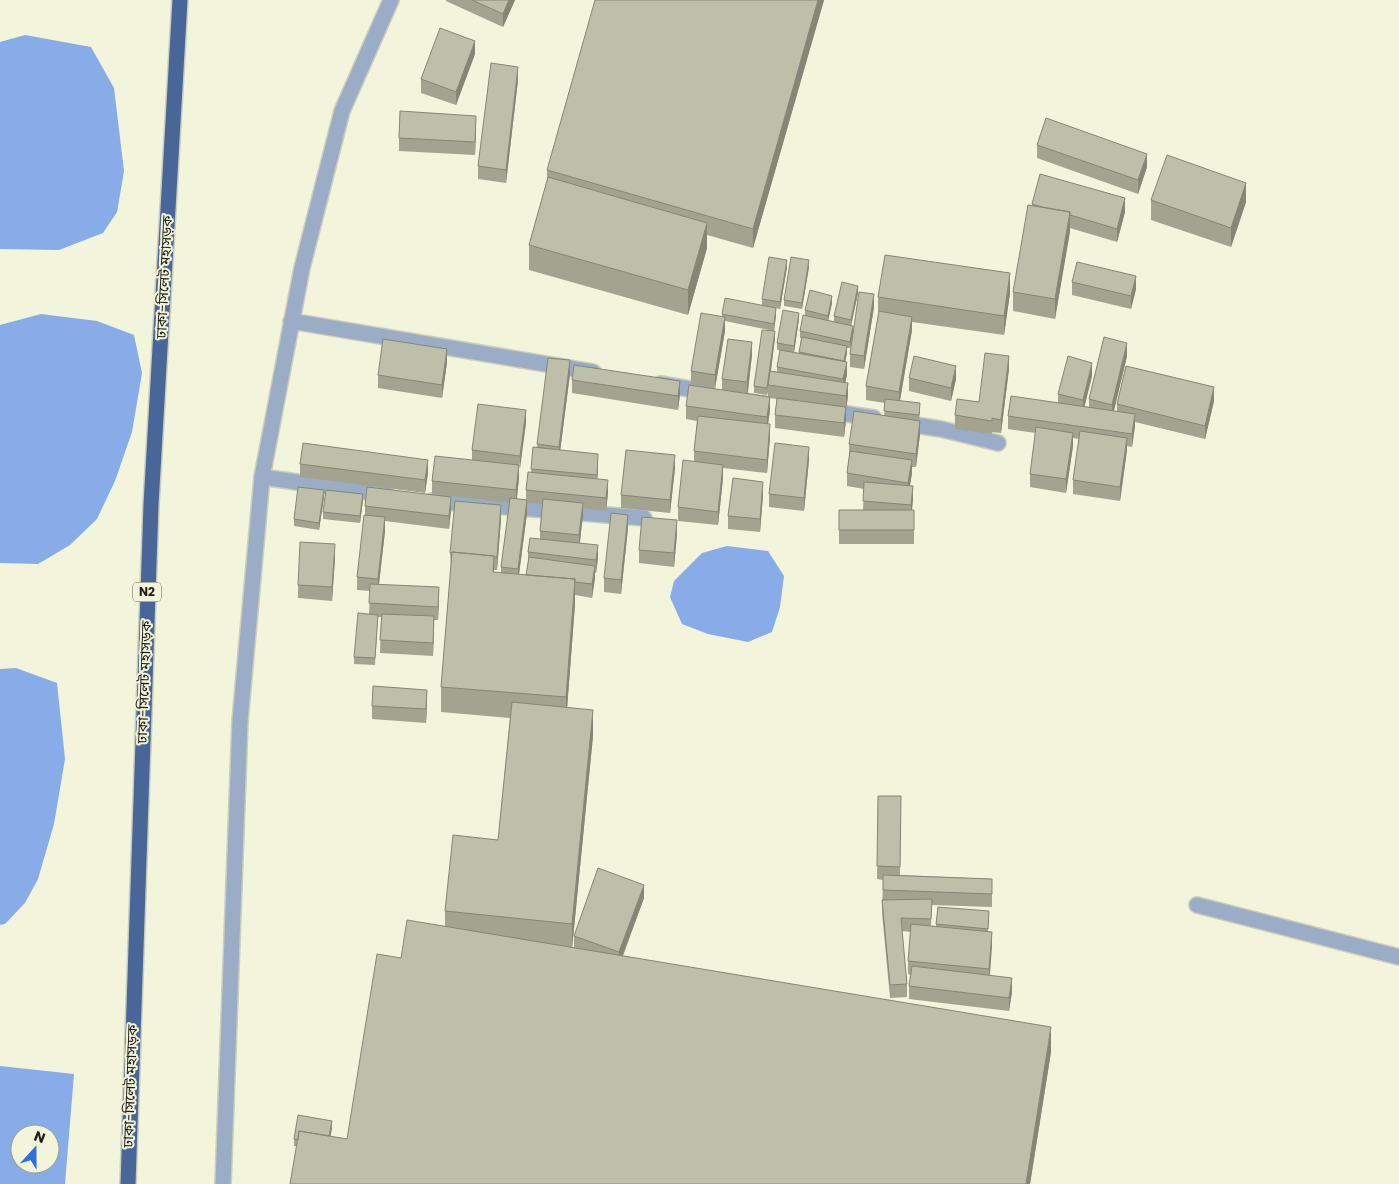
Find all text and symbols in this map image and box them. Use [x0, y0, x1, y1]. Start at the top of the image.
street label: ঢাকা-সিলেট মহাসড়ক [151, 214, 177, 340]
road number: N2 [133, 582, 161, 602]
street label: ঢাকা-সিলেট মহাসড়ক [132, 619, 156, 745]
street label: ঢাকা-সিলেট মহাসড়ক [118, 1023, 142, 1149]
north arrow [10, 1124, 60, 1174]
text: N [31, 1126, 48, 1148]

